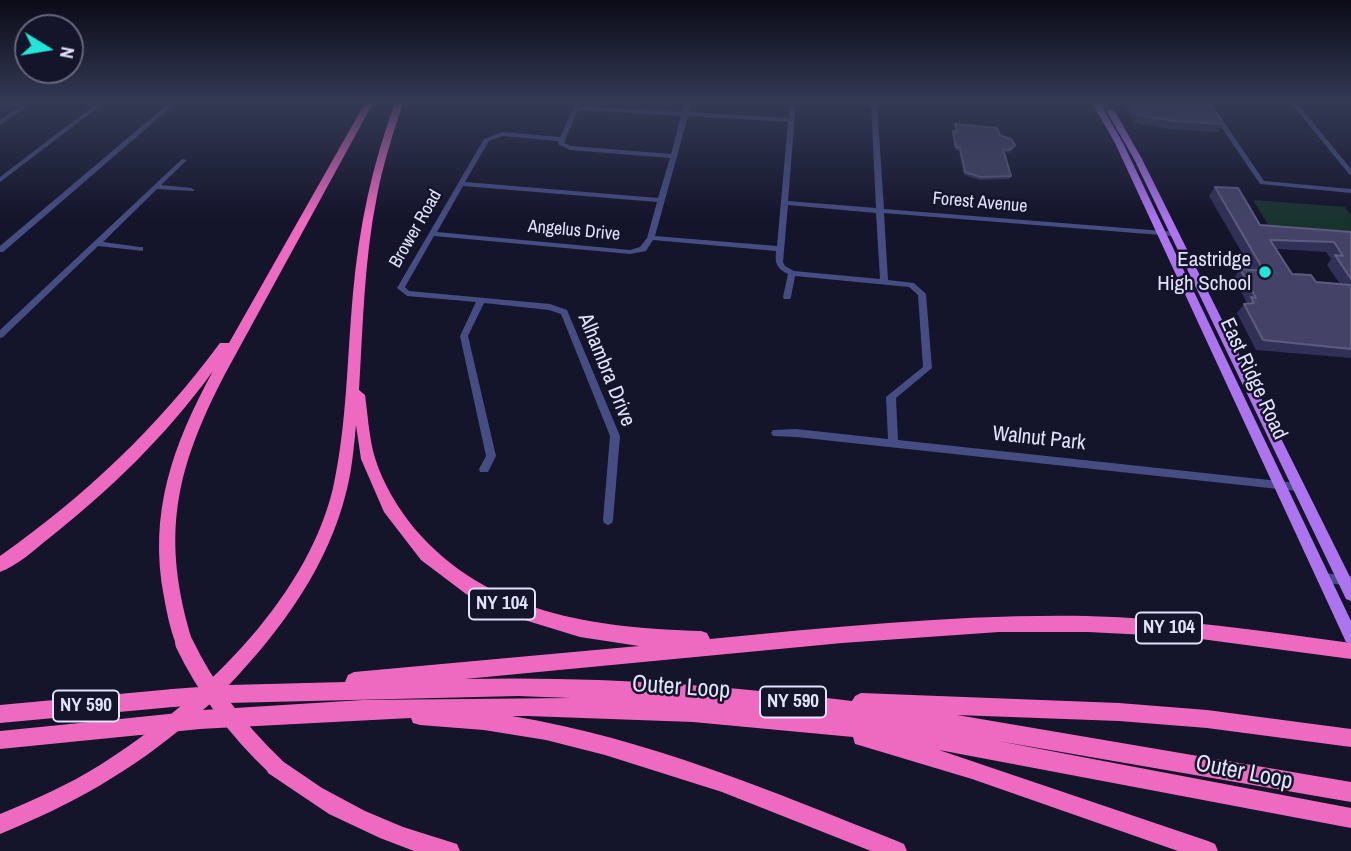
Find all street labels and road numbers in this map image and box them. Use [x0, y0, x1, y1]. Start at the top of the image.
street label: Brower Road [385, 186, 447, 272]
street label: Forest Avenue [932, 188, 1028, 218]
street label: Angelus Drive [527, 216, 621, 246]
street label: Alhambra Drive [572, 310, 640, 430]
street label: East Ridge Road [1214, 314, 1292, 444]
street label: Walnut Park [991, 422, 1087, 456]
road number: NY 104 [469, 589, 535, 620]
road number: NY 104 [1136, 612, 1202, 643]
street label: Outer Loop [631, 670, 731, 706]
road number: NY 590 [760, 687, 826, 718]
road number: NY 590 [53, 691, 119, 722]
street label: Outer Loop [1193, 749, 1295, 797]

